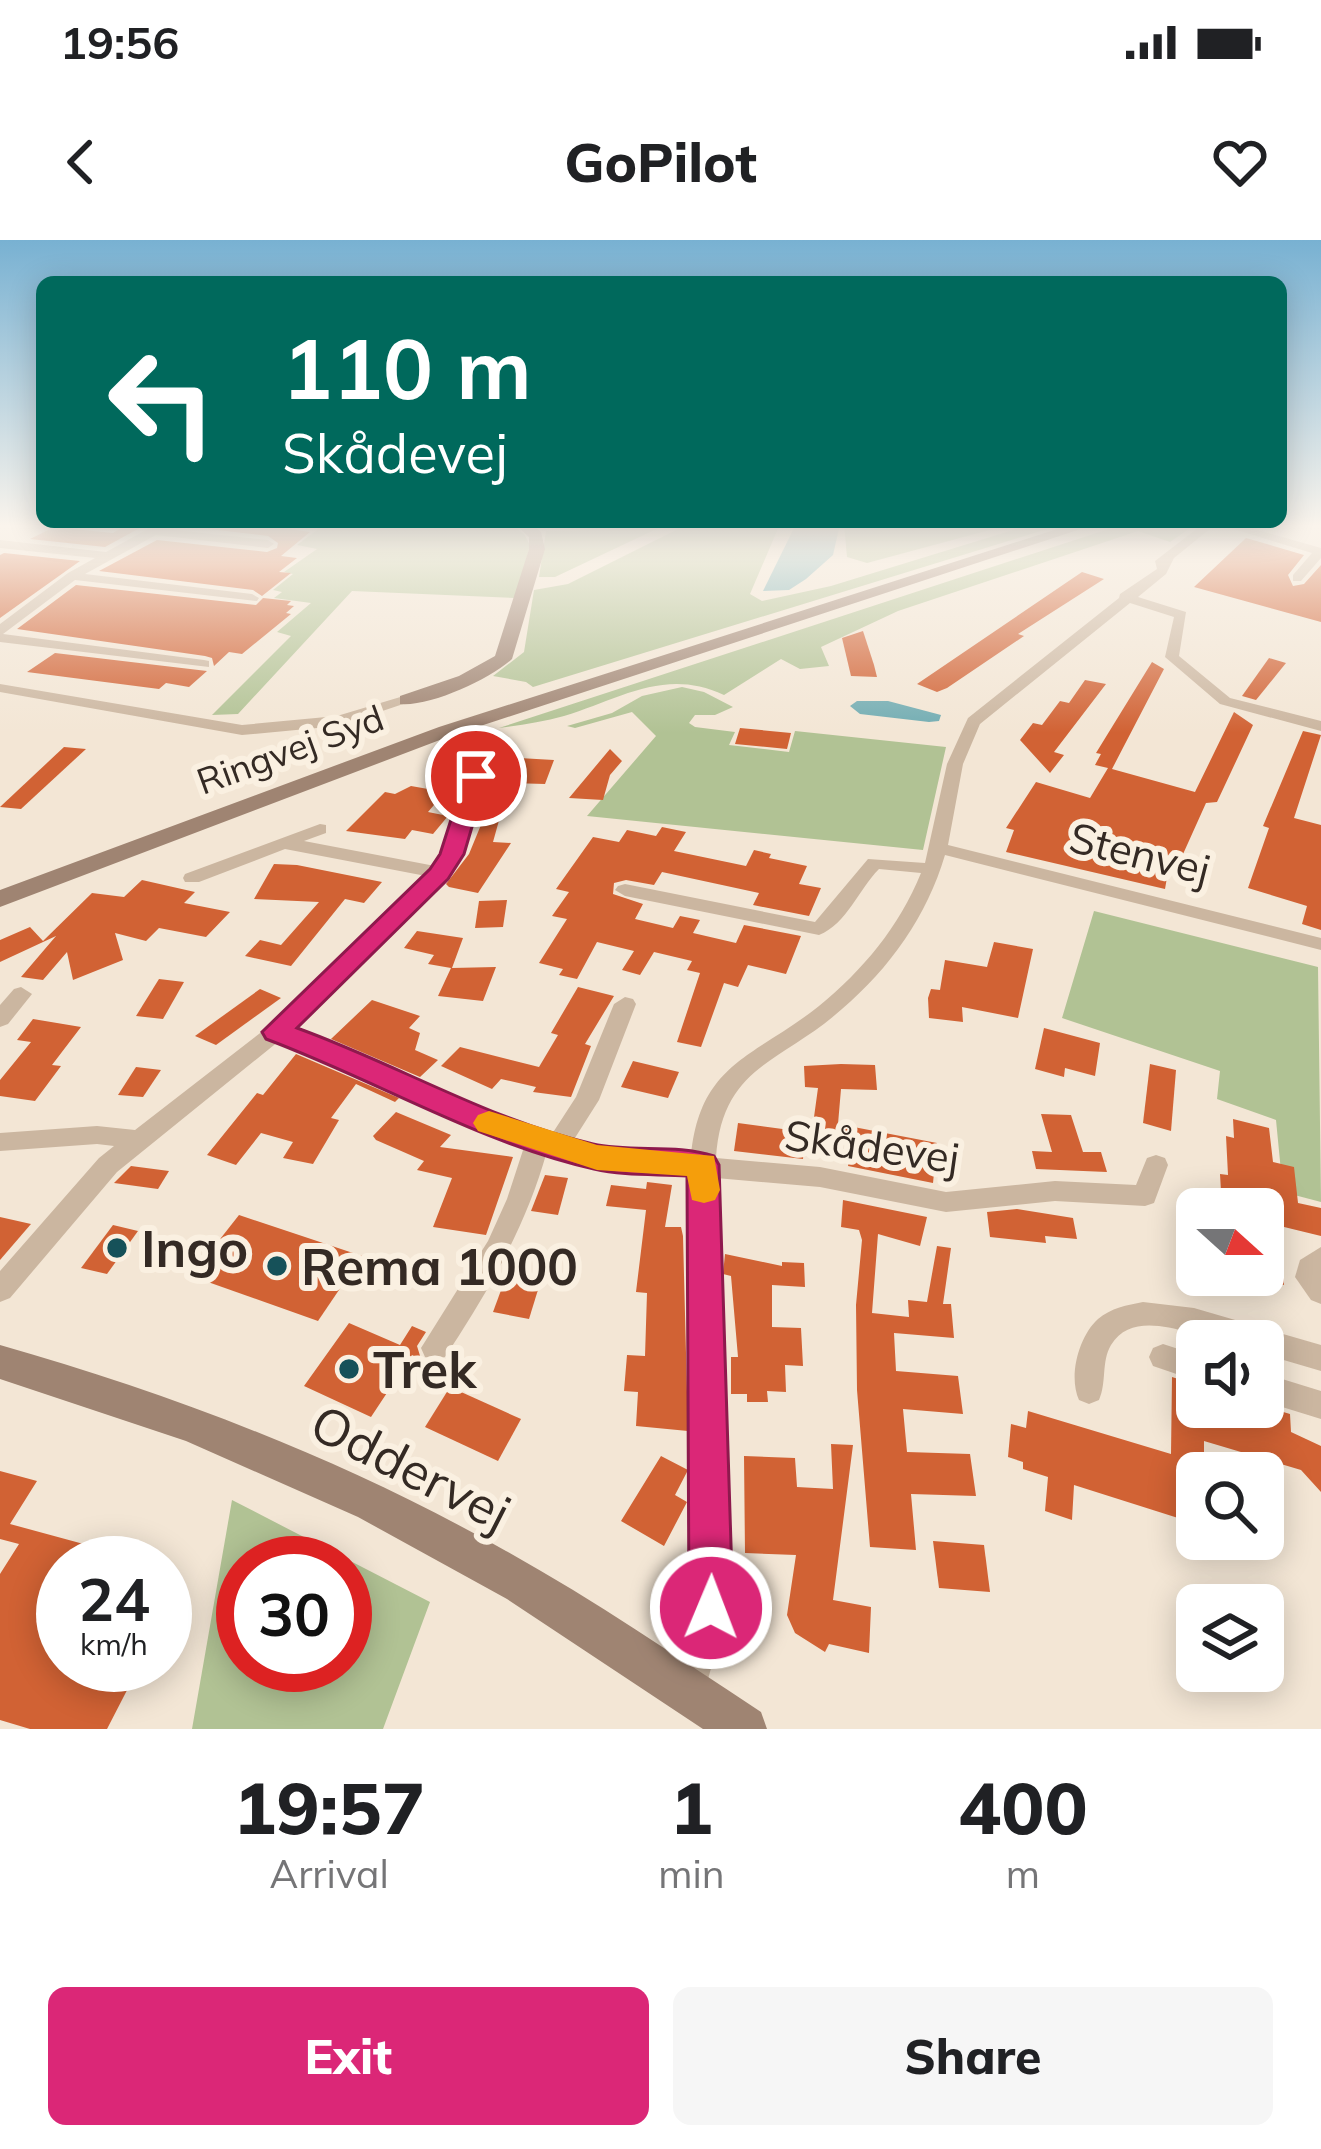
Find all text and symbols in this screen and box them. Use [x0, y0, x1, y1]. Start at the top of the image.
text: 19:56 [60, 14, 179, 70]
text: GoPilot [564, 128, 757, 196]
icon: back [48, 129, 114, 195]
icon: heart [1207, 129, 1273, 195]
text: 110 m [282, 315, 532, 420]
icon: left [84, 324, 240, 480]
text: Skådevej [282, 419, 508, 487]
street label: Ringvej Syd [191, 694, 389, 804]
pin [425, 725, 527, 827]
icon: arrive [443, 743, 509, 809]
street label: Stenvej [1064, 810, 1216, 896]
street label: Skådevej [781, 1108, 963, 1184]
north arrow [1176, 1188, 1284, 1296]
map controls [1176, 1188, 1284, 1692]
place label: Ingo [141, 1216, 248, 1280]
place label: Rema 1000 [301, 1234, 578, 1298]
marker: Ingo [104, 1235, 130, 1261]
marker: Rema 1000 [264, 1253, 290, 1279]
button: sound [1176, 1320, 1284, 1428]
place label: Trek [373, 1337, 478, 1401]
marker: Trek [336, 1356, 362, 1382]
street label: Oddervej [301, 1390, 521, 1544]
button: search [1176, 1452, 1284, 1560]
speed limit sign: 30 [216, 1536, 372, 1692]
position arrow [648, 1545, 774, 1671]
text: 24 [78, 1561, 150, 1636]
button: layers [1176, 1584, 1284, 1692]
text: km/h [80, 1625, 148, 1663]
text: 19:57 [233, 1762, 425, 1852]
text: 1 [670, 1762, 713, 1852]
text: 400 [958, 1762, 1088, 1852]
text: Arrival [269, 1849, 389, 1898]
text: min [658, 1849, 725, 1898]
text: m [1006, 1849, 1040, 1898]
button: Exit [48, 1987, 649, 2125]
button: Share [673, 1987, 1273, 2125]

